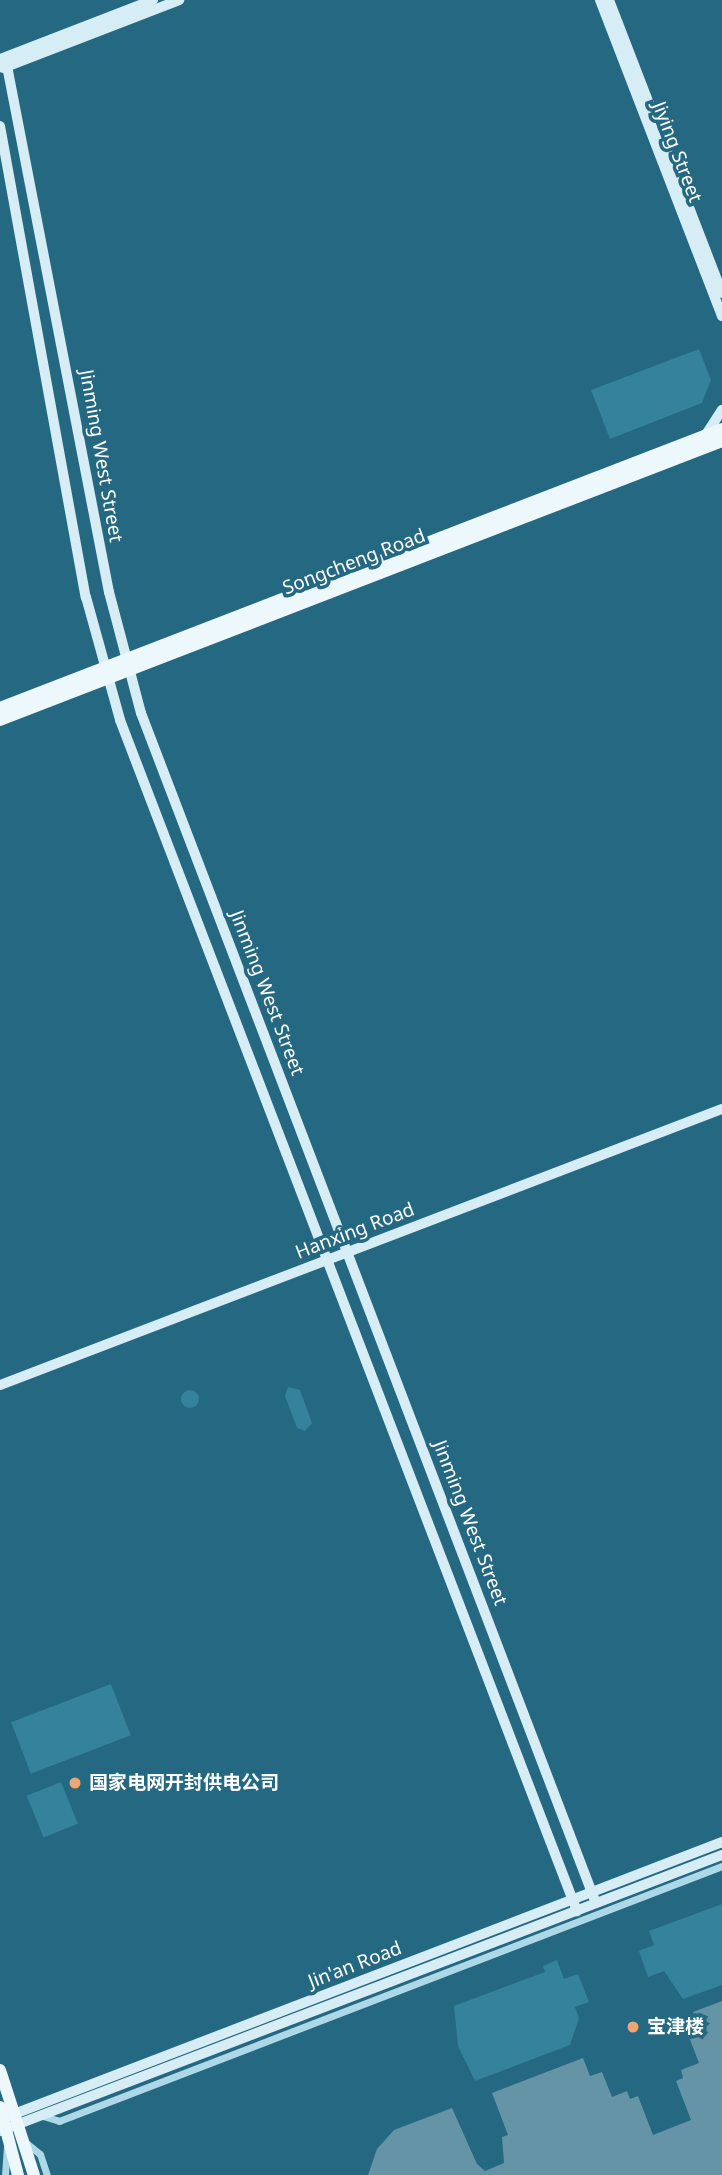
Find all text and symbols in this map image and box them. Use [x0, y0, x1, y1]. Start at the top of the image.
street label: Jiying Street [647, 98, 707, 206]
street label: Jinming West Street [75, 368, 127, 544]
street label: Songcheng Road [279, 524, 429, 600]
street label: Jinming West Street [225, 907, 309, 1079]
street label: Hanxing Road [292, 1198, 418, 1264]
street label: Jinming West Street [428, 1437, 512, 1609]
place label: 国家电网开封供电公司 [89, 1772, 279, 1794]
marker: 国家电网开封供电公司 [67, 1775, 83, 1791]
street label: Jin'an Road [305, 1937, 405, 1993]
place label: 宝津楼 [647, 2016, 704, 2038]
marker: 宝津楼 [625, 2019, 641, 2035]

